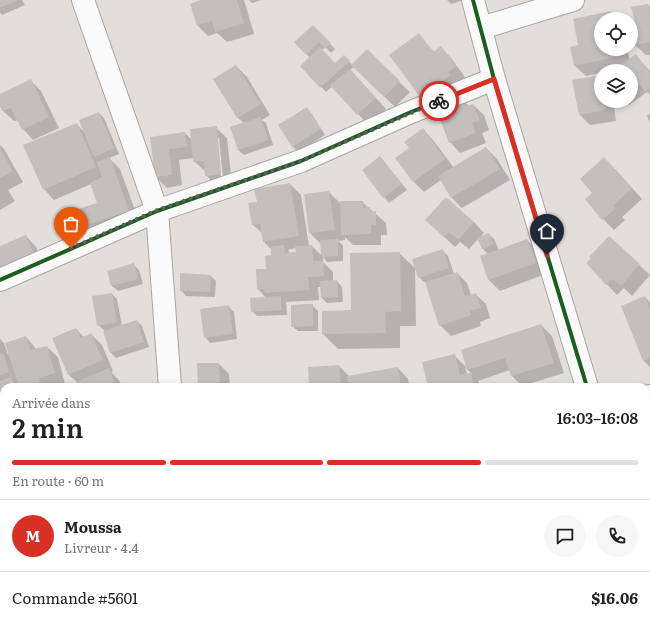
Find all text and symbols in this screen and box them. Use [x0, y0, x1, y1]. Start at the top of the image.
map controls [594, 12, 638, 108]
button: locate [594, 12, 638, 56]
button: layers [594, 64, 638, 108]
courier [419, 81, 459, 121]
icon: bike [428, 90, 450, 112]
pin [54, 207, 88, 248]
icon: bag [60, 213, 82, 235]
pin [530, 214, 564, 255]
icon: home [536, 220, 558, 242]
text: Arrivée dans [12, 393, 90, 412]
text: 16:03–16:08 [557, 406, 638, 429]
text: 2 min [12, 407, 83, 446]
text: En route · 60 m [12, 471, 104, 490]
text: Moussa [64, 515, 122, 538]
button: chat [544, 515, 586, 557]
button: phone [596, 515, 638, 557]
text: M [26, 524, 40, 547]
text: Livreur · 4.4 [64, 538, 139, 557]
text: Commande #5601 [12, 586, 138, 609]
text: $16.06 [591, 586, 638, 609]

